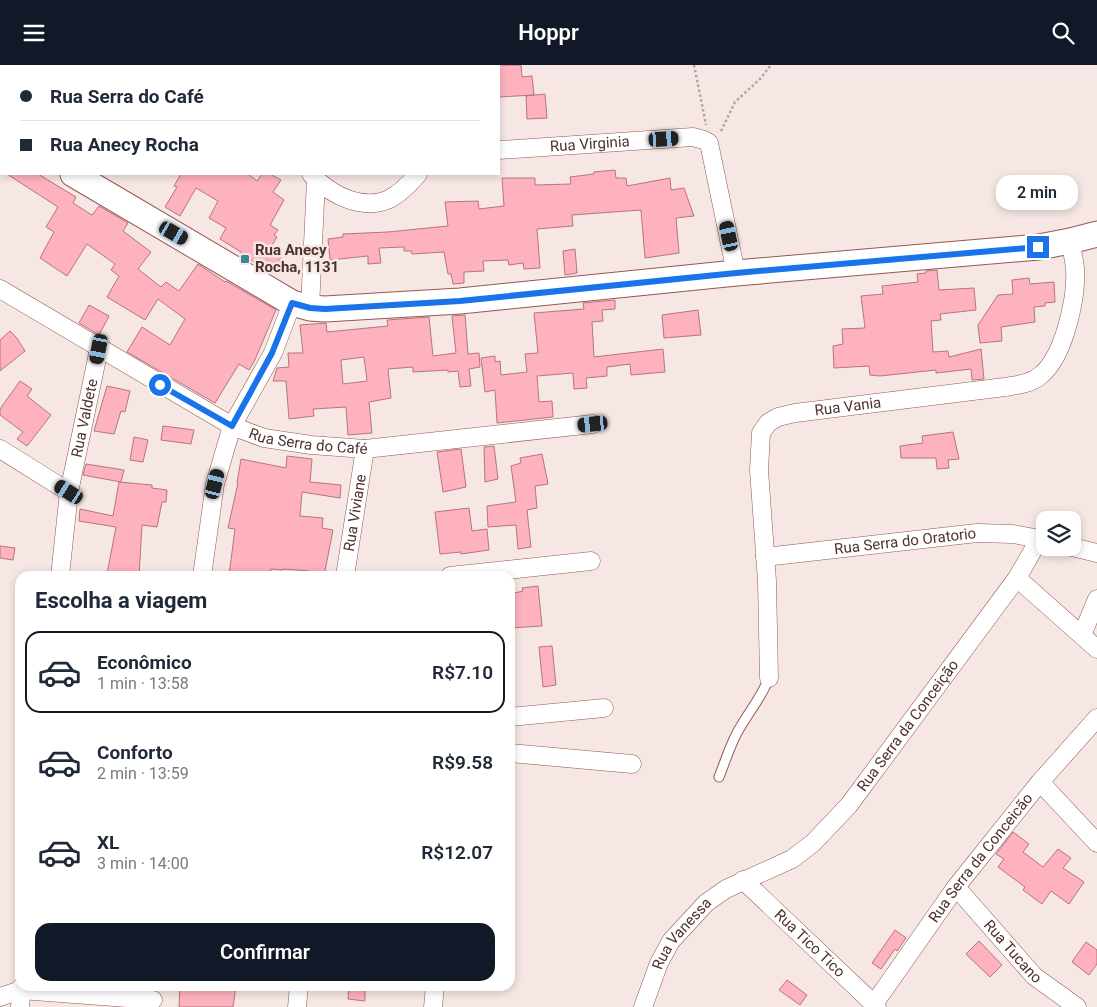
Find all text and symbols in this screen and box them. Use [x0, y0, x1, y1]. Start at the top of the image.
icon: menu [20, 19, 48, 47]
icon: search [1049, 19, 1077, 47]
text: Hoppr [518, 20, 579, 45]
text: Rua Serra do Café [50, 85, 204, 108]
car [648, 131, 679, 147]
street label: Rua Virginia [549, 132, 630, 156]
text: Rua Anecy Rocha [50, 133, 199, 156]
callout: 2 min [997, 175, 1079, 209]
text: 2 min [1017, 183, 1057, 202]
car [157, 219, 190, 247]
car [718, 220, 739, 252]
route end [1027, 236, 1049, 258]
place label: Rua Anecy Rocha, 1131 [255, 241, 339, 276]
marker: Rua Anecy Rocha, 1131 [239, 253, 251, 265]
car [88, 333, 109, 365]
route start [149, 374, 171, 396]
street label: Rua Valdete [68, 377, 102, 459]
street label: Rua Vania [814, 393, 882, 419]
car [577, 415, 608, 433]
street label: Rua Serra do Café [246, 424, 368, 458]
car [204, 468, 225, 500]
street label: Rua Viviane [340, 473, 370, 553]
car [52, 478, 85, 506]
map controls [1036, 511, 1081, 556]
button: layers [1036, 511, 1081, 556]
street label: Rua Serra do Oratorio [833, 524, 977, 558]
text: Escolha a viagem [35, 588, 207, 613]
icon: car [37, 650, 82, 695]
text: Econômico [97, 651, 192, 674]
street label: Rua Serra da Conceição [853, 656, 962, 795]
text: R$7.10 [432, 661, 493, 684]
text: 1 min · 13:58 [97, 674, 189, 693]
icon: car [37, 740, 82, 785]
text: Conforto [97, 741, 173, 764]
text: R$9.58 [432, 751, 493, 774]
text: 2 min · 13:59 [97, 764, 189, 783]
street label: Rua Serra da Conceicão [925, 789, 1037, 926]
icon: car [37, 830, 82, 875]
text: XL [97, 831, 119, 854]
text: R$12.07 [421, 841, 493, 864]
text: 3 min · 14:00 [97, 854, 189, 873]
street label: Rua Vanessa [648, 894, 715, 972]
street label: Rua Tico Tico [771, 906, 849, 981]
street label: Rua Tucano [980, 916, 1045, 987]
button: Confirmar [35, 923, 495, 981]

